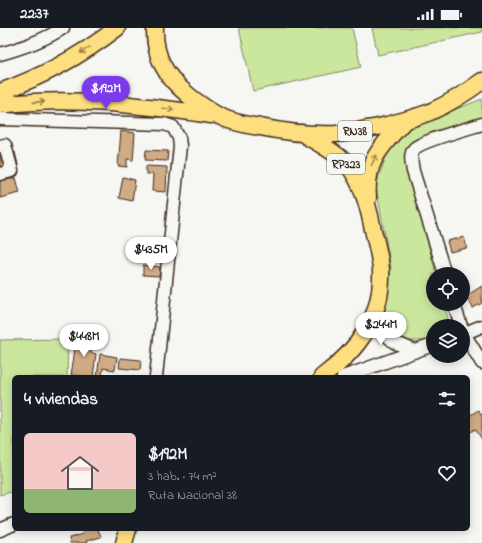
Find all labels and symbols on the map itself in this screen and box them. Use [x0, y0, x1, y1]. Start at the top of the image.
one-way arrow [79, 47, 91, 55]
pin: $192M [78, 76, 134, 110]
one-way arrow [32, 99, 45, 106]
one-way arrow [162, 105, 175, 113]
road number: RN38 [338, 121, 372, 141]
road number: RP323 [327, 154, 365, 174]
one-way arrow [371, 154, 378, 166]
pin: $435M [123, 237, 179, 271]
pin: $244M [353, 312, 409, 346]
pin: $448M [56, 324, 112, 358]

